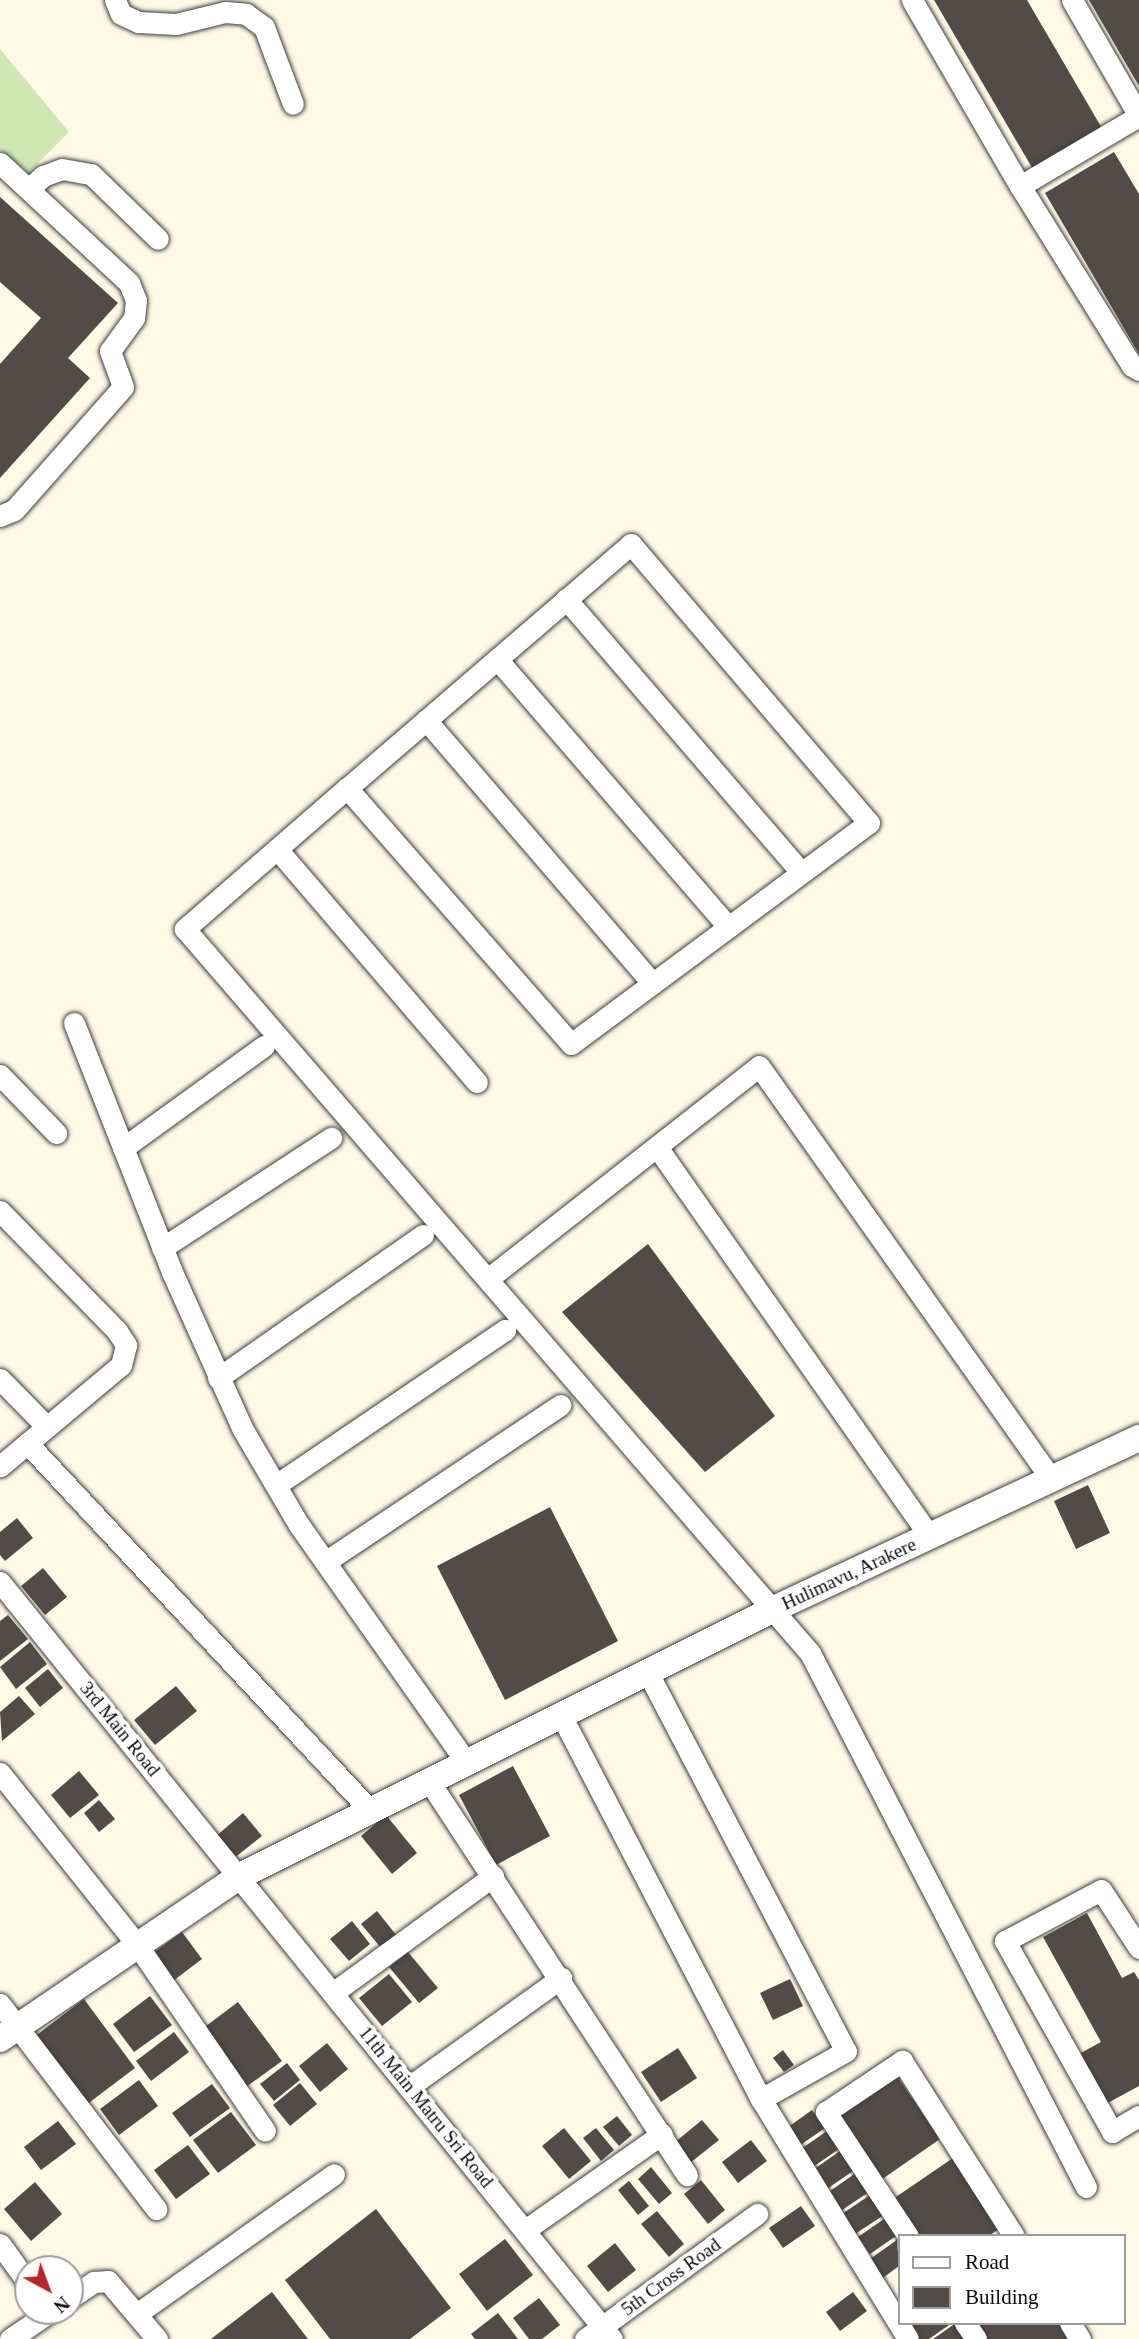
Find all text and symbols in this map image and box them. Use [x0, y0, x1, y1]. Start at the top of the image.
street label: Hulimavu, Arakere [778, 1533, 920, 1615]
street label: 3rd Main Road [75, 1677, 165, 1781]
street label: 11th Main Matru Sri Road [354, 2022, 498, 2192]
street label: 5th Cross Road [617, 2233, 725, 2321]
legend [898, 2234, 1125, 2325]
text: Road [965, 2250, 1009, 2274]
north arrow [14, 2255, 84, 2325]
text: Building [965, 2285, 1039, 2309]
text: N [50, 2292, 74, 2317]

